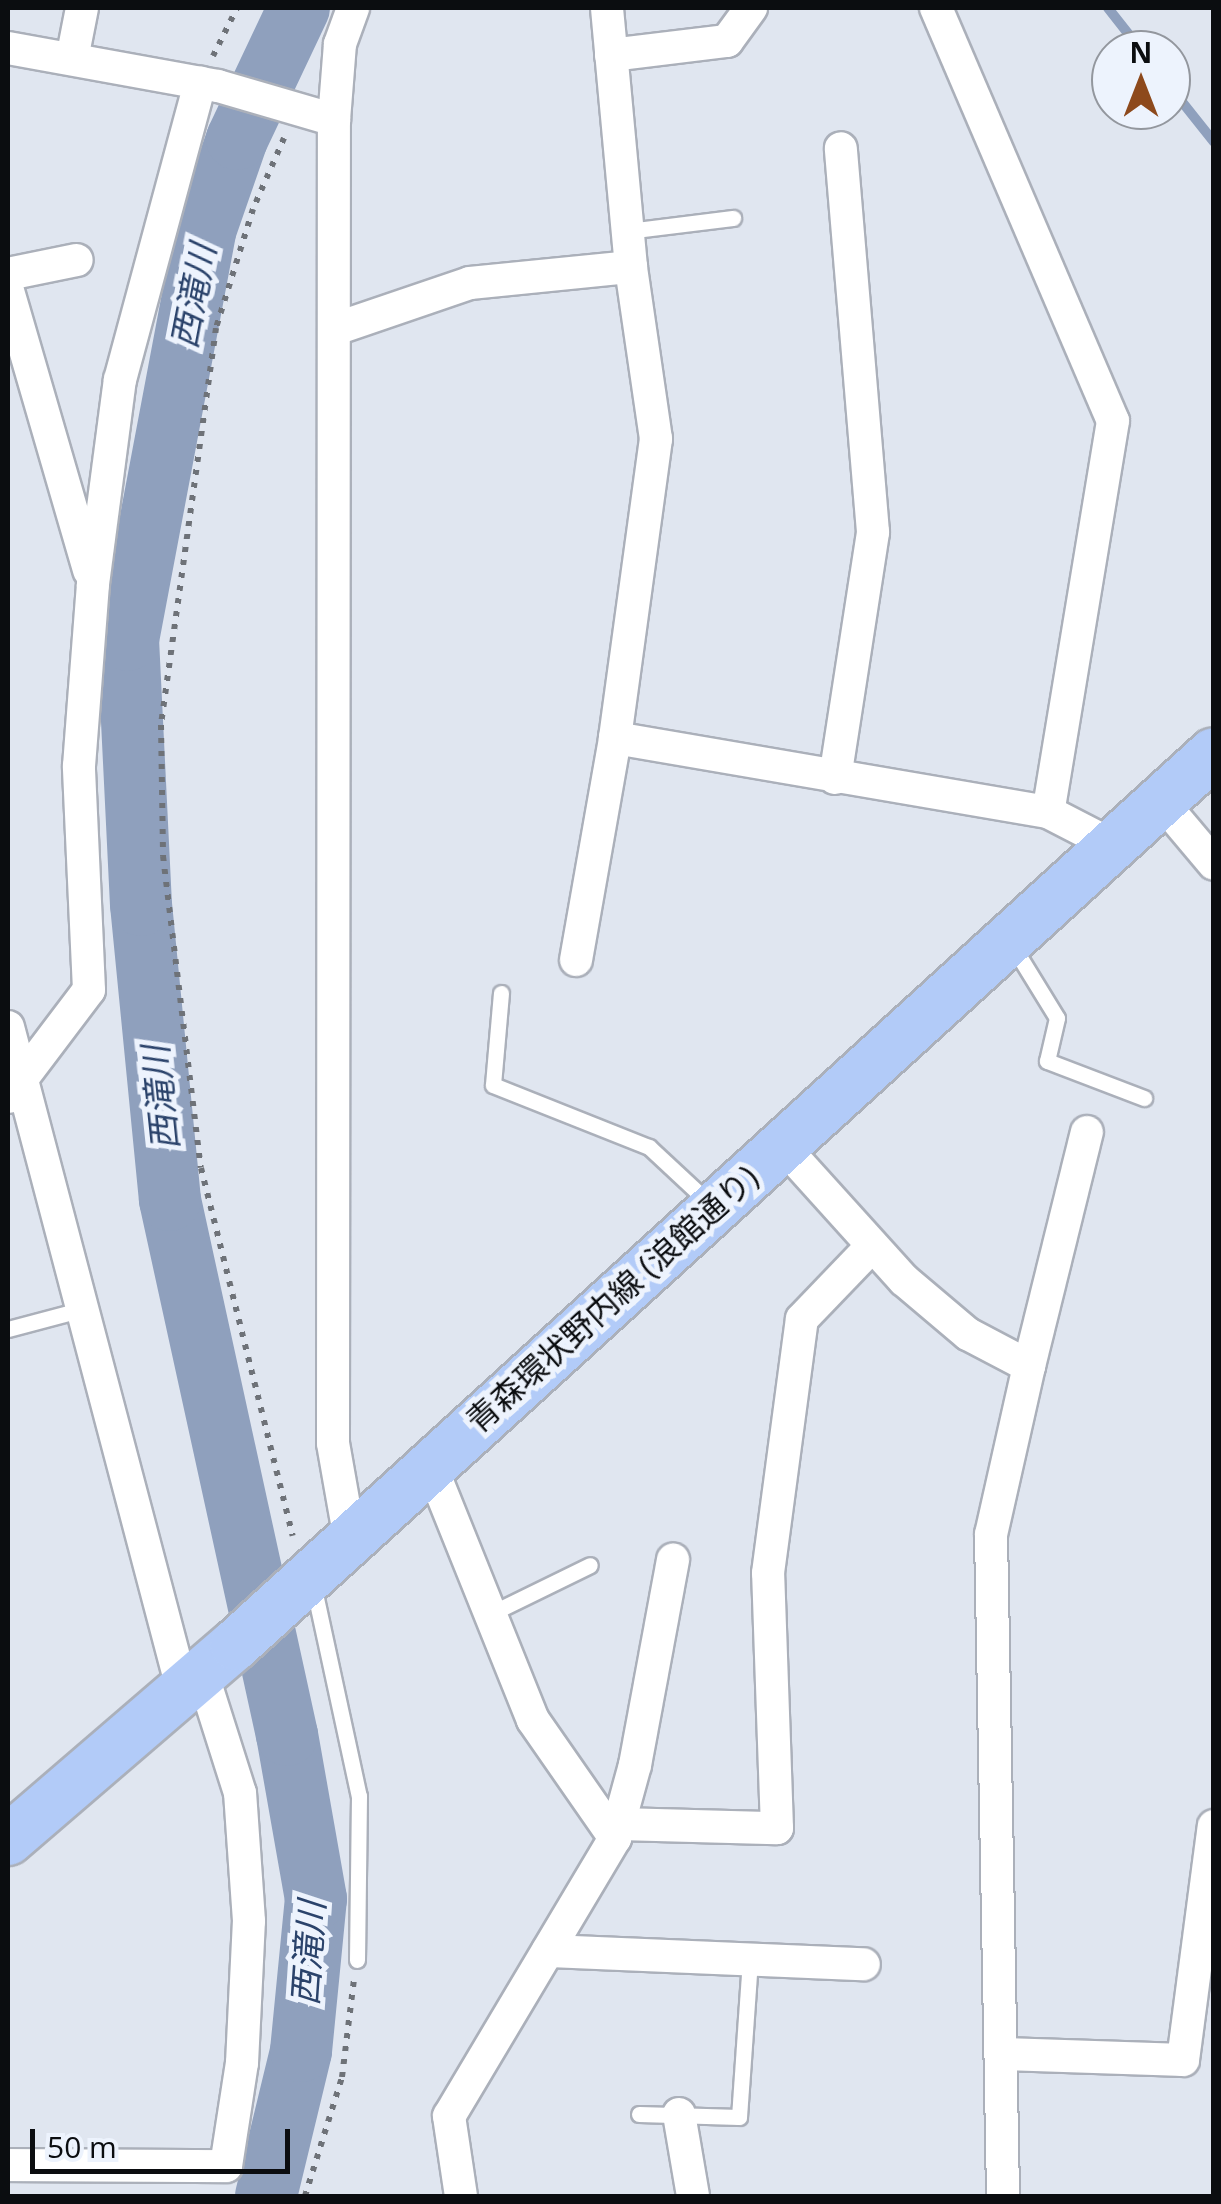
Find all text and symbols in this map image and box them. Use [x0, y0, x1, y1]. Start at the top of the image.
north arrow [1091, 30, 1191, 130]
text: N [1130, 33, 1152, 71]
water label: 西滝川 [162, 240, 224, 352]
water label: 西滝川 [134, 1044, 186, 1152]
street label: 青森環状野内線 (浪館通り) [458, 1158, 766, 1440]
water label: 西滝川 [283, 1899, 333, 2007]
scale bar [35, 2109, 295, 2171]
text: 50 m [47, 2126, 117, 2167]

